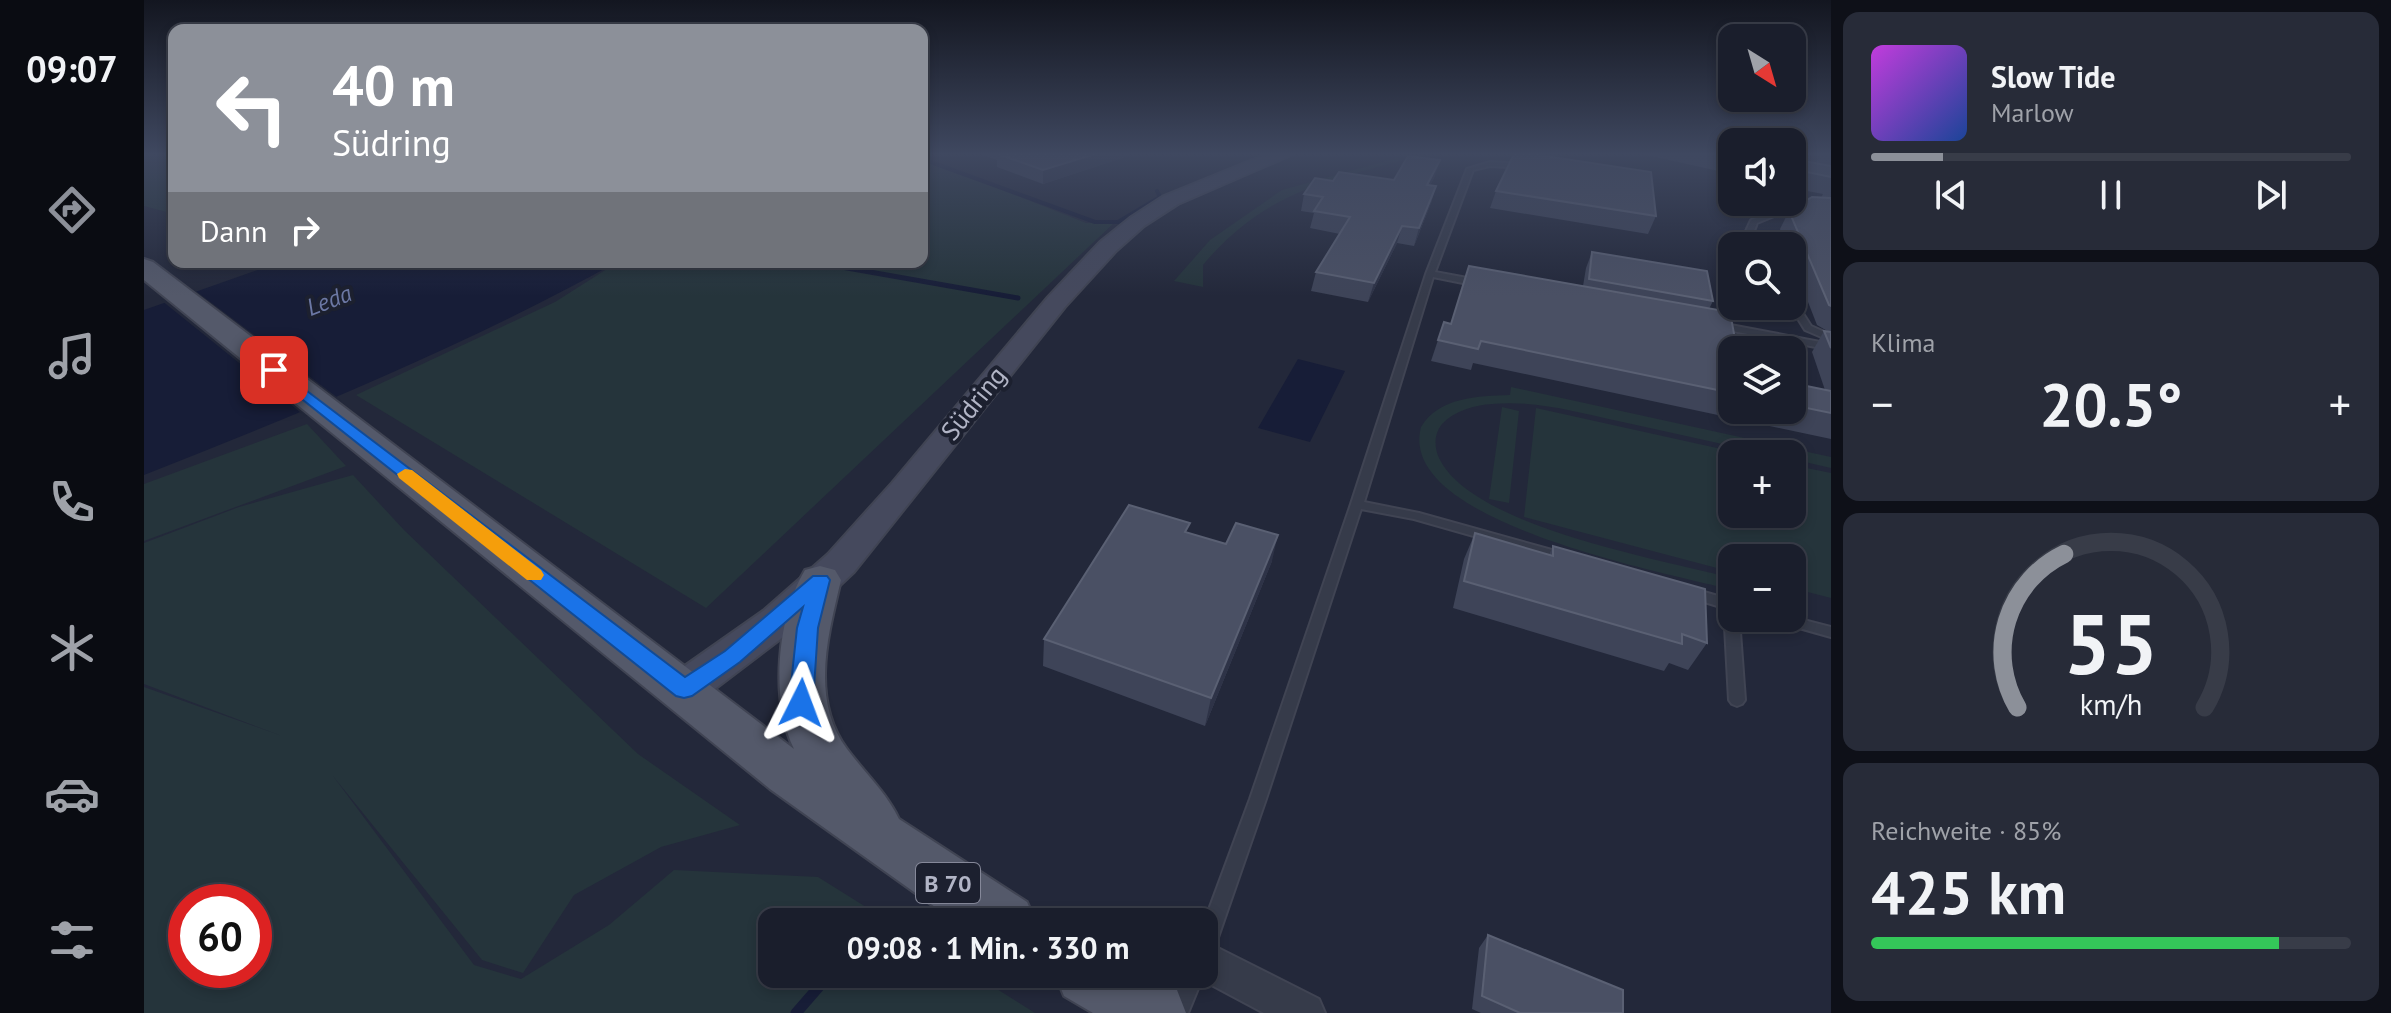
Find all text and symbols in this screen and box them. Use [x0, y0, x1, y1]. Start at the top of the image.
north arrow [1718, 24, 1806, 112]
map controls [1718, 24, 1806, 632]
text: 09:07 [26, 45, 118, 92]
text: 40 m [332, 49, 455, 121]
icon: left [200, 56, 304, 160]
text: Slow Tide [1991, 57, 2116, 96]
text: Marlow [1991, 96, 2074, 129]
text: Südring [332, 119, 451, 166]
button: sound [1718, 128, 1806, 216]
icon: previous [1929, 173, 1973, 217]
icon: pause [2089, 173, 2133, 217]
icon: next [2249, 173, 2293, 217]
icon: directions [44, 182, 100, 238]
icon: right [283, 208, 327, 252]
text: Dann [200, 211, 267, 250]
button: search [1718, 232, 1806, 320]
water label: Leda [302, 277, 356, 323]
text: Klima [1871, 326, 1935, 359]
icon: music [44, 328, 100, 384]
pin [240, 336, 308, 404]
button: layers [1718, 336, 1806, 424]
icon: arrive [252, 348, 296, 392]
street label: Südring [933, 359, 1013, 447]
text: 20.5° [2039, 365, 2183, 443]
text: − [1871, 375, 1893, 432]
text: + [2329, 375, 2351, 432]
button: + [1718, 440, 1806, 528]
icon: phone [44, 474, 100, 530]
button: − [1718, 544, 1806, 632]
text: 55 [2064, 588, 2158, 696]
icon: climate [44, 620, 100, 676]
position arrow [759, 661, 843, 745]
text: km/h [2080, 686, 2142, 723]
icon: car [44, 766, 100, 822]
text: Reichweite · 85% [1871, 814, 2061, 847]
text: 425 km [1871, 853, 2066, 931]
road number: B 70 [916, 863, 980, 903]
speed limit sign: 60 [168, 884, 272, 988]
icon: filters [44, 912, 100, 968]
text: 09:08 · 1 Min. · 330 m [847, 928, 1129, 967]

